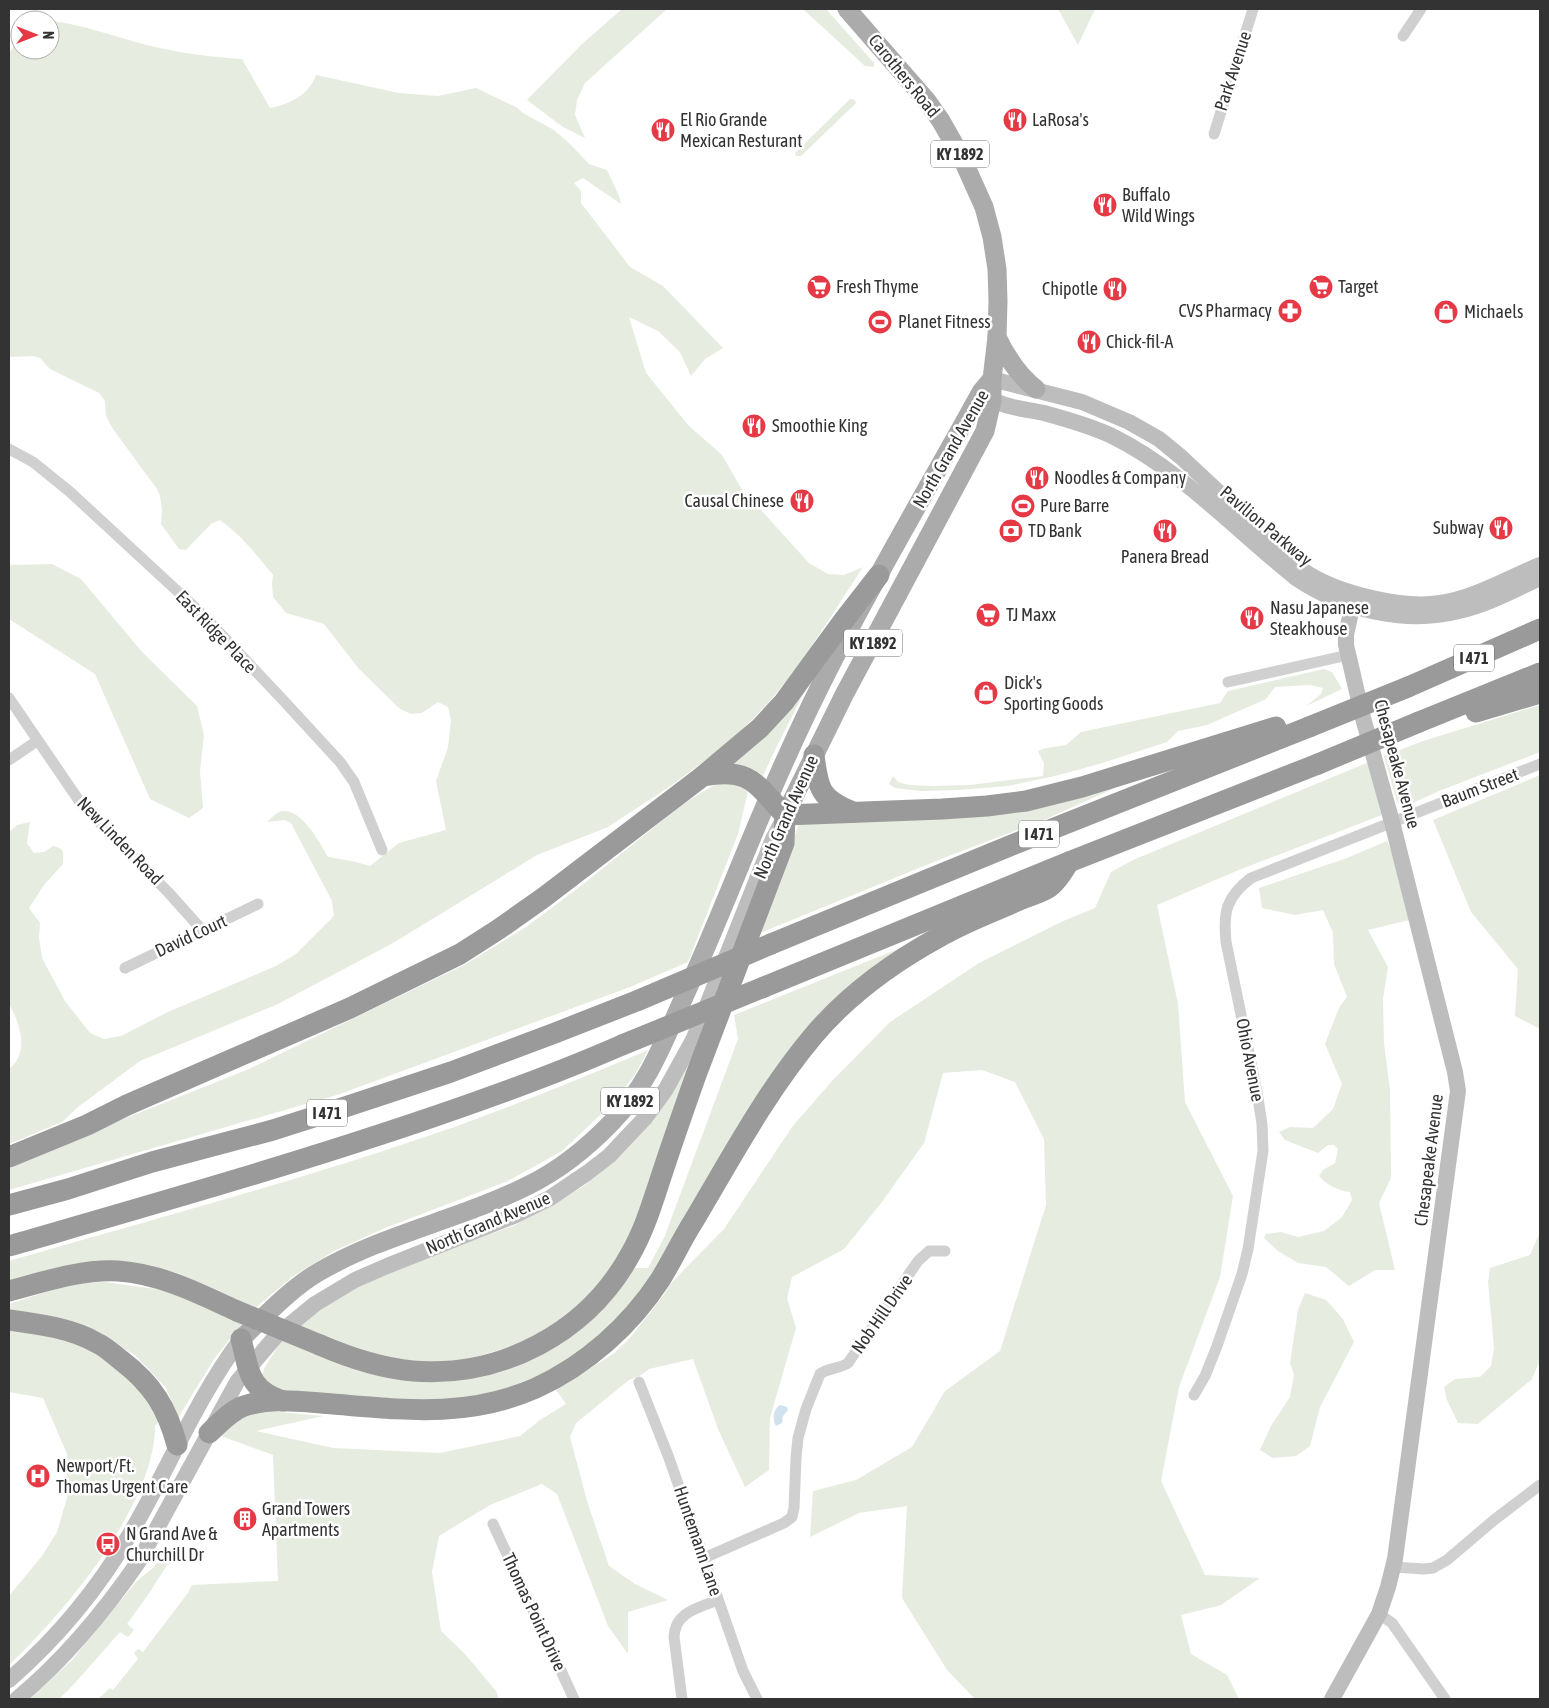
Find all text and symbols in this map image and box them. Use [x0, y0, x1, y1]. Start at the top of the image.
north arrow [10, 10, 60, 60]
street label: Park Avenue [1210, 28, 1255, 113]
street label: Carothers Road [865, 30, 944, 121]
text: N [40, 31, 56, 39]
restaurant icon: LaRosa's [1002, 107, 1028, 133]
place label: El Rio Grande Mexican Resturant [680, 109, 802, 151]
place label: LaRosa's [1032, 109, 1089, 130]
restaurant icon: El Rio Grande Mexican Resturant [650, 117, 676, 143]
road number: KY 1892 [931, 140, 989, 168]
place label: Buffalo Wild Wings [1122, 184, 1195, 226]
restaurant icon: Buffalo Wild Wings [1092, 192, 1118, 218]
supermarket icon: Fresh Thyme [806, 274, 832, 300]
supermarket icon: Target [1308, 274, 1334, 300]
place label: Fresh Thyme [836, 276, 919, 297]
restaurant icon: Chipotle [1102, 276, 1128, 302]
place label: Target [1338, 276, 1379, 297]
place label: Chipotle [1042, 278, 1098, 299]
pharmacy icon: CVS Pharmacy [1277, 298, 1303, 324]
shop icon: Michaels [1433, 299, 1459, 325]
place label: CVS Pharmacy [1178, 300, 1272, 321]
place label: Michaels [1464, 301, 1523, 322]
sports icon: Planet Fitness [867, 309, 893, 335]
place label: Planet Fitness [898, 311, 991, 332]
restaurant icon: Chick-fil-A [1076, 329, 1102, 355]
place label: Chick-fil-A [1106, 331, 1173, 352]
street label: North Grand Avenue [908, 386, 993, 512]
restaurant icon: Smoothie King [741, 413, 767, 439]
place label: Smoothie King [772, 415, 868, 436]
restaurant icon: Noodles & Company [1024, 465, 1050, 491]
place label: Noodles & Company [1054, 467, 1186, 488]
street label: Pavilion Parkway [1216, 481, 1316, 570]
restaurant icon: Causal Chinese [789, 488, 815, 514]
place label: Causal Chinese [684, 490, 784, 511]
sports icon: Pure Barre [1010, 493, 1036, 519]
place label: Pure Barre [1040, 495, 1109, 516]
restaurant icon: Subway [1488, 515, 1514, 541]
place label: Subway [1433, 517, 1484, 538]
bank icon: TD Bank [998, 518, 1024, 544]
restaurant icon: Panera Bread [1152, 518, 1178, 544]
place label: TD Bank [1028, 520, 1082, 541]
place label: Panera Bread [1121, 546, 1209, 567]
street label: East Ridge Place [172, 586, 261, 677]
place label: Nasu Japanese Steakhouse [1270, 597, 1369, 639]
supermarket icon: TJ Maxx [975, 602, 1001, 628]
place label: TJ Maxx [1006, 604, 1056, 625]
restaurant icon: Nasu Japanese Steakhouse [1239, 605, 1265, 631]
road number: KY 1892 [844, 630, 902, 656]
road number: I 471 [1454, 644, 1494, 671]
place label: Dick's Sporting Goods [1004, 672, 1103, 714]
shop icon: Dick's Sporting Goods [973, 680, 999, 706]
street label: Chesapeake Avenue [1370, 697, 1425, 831]
street label: North Grand Avenue [749, 752, 822, 882]
street label: Baum Street [1438, 763, 1521, 812]
street label: New Linden Road [73, 792, 167, 889]
road number: I 471 [1019, 821, 1059, 848]
street label: David Court [152, 910, 230, 961]
street label: Ohio Avenue [1232, 1017, 1269, 1103]
road number: KY 1892 [601, 1088, 659, 1114]
street label: Chesapeake Avenue [1410, 1093, 1447, 1227]
road number: I 471 [307, 1100, 347, 1126]
street label: North Grand Avenue [422, 1187, 553, 1258]
street label: Nob Hill Drive [847, 1270, 916, 1357]
place label: Newport/Ft. Thomas Urgent Care [56, 1455, 188, 1497]
hospital icon: Newport/Ft. Thomas Urgent Care [25, 1463, 51, 1489]
street label: Huntemann Lane [670, 1483, 727, 1598]
place label: Grand Towers Apartments [262, 1498, 350, 1540]
building icon: Grand Towers Apartments [232, 1506, 258, 1532]
place label: N Grand Ave & Churchill Dr [126, 1523, 218, 1565]
bus stop icon: N Grand Ave & Churchill Dr [95, 1531, 121, 1557]
street label: Thomas Point Drive [498, 1550, 571, 1674]

